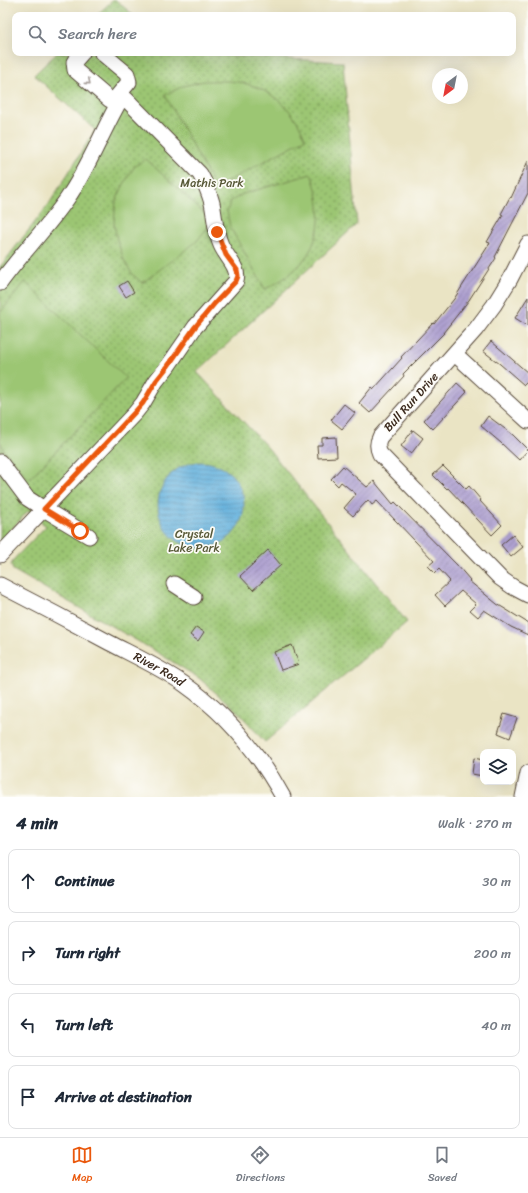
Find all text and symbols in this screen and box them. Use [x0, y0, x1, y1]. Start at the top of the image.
search box [12, 12, 516, 56]
text: Search here [58, 21, 137, 47]
icon: search [26, 23, 48, 45]
north arrow [432, 68, 468, 104]
one-way arrow [84, 77, 91, 84]
park label: Mathis Park [180, 172, 244, 194]
route end [208, 223, 226, 241]
street label: Bull Run Drive [378, 367, 444, 437]
route start [71, 522, 89, 540]
park label: Crystal Lake Park [168, 523, 220, 559]
street label: River Road [130, 646, 190, 693]
map controls [480, 749, 516, 785]
button: layers [480, 749, 516, 785]
text: 4 min [16, 808, 58, 838]
text: Walk · 270 m [438, 812, 512, 835]
text: Continue [55, 868, 115, 894]
icon: ahead [17, 870, 39, 892]
text: 30 m [482, 870, 511, 893]
text: Turn right [55, 940, 120, 966]
icon: right [17, 942, 39, 964]
text: 200 m [474, 942, 511, 965]
text: Turn left [55, 1012, 113, 1038]
icon: left [17, 1014, 39, 1036]
text: 40 m [481, 1014, 511, 1037]
text: Arrive at destination [55, 1084, 192, 1110]
icon: arrive [17, 1086, 39, 1108]
tab: Map [71, 1144, 93, 1187]
tab: Directions [236, 1144, 285, 1187]
tab: Saved [428, 1144, 457, 1187]

